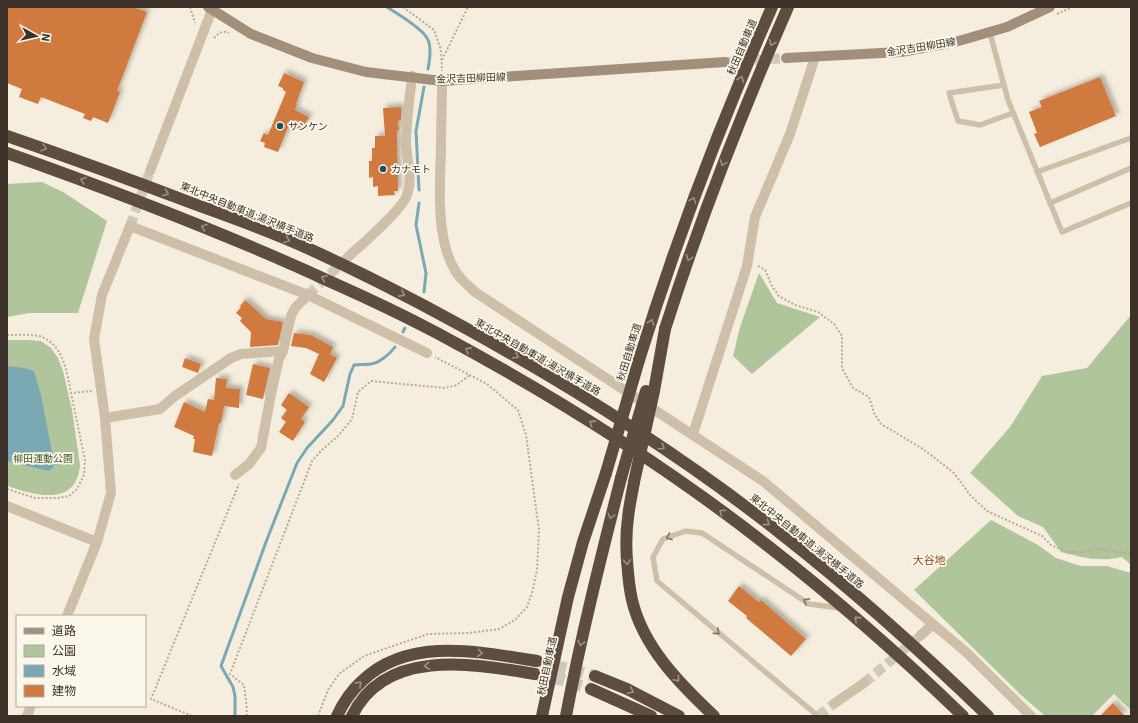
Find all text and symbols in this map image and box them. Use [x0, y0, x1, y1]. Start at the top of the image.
north arrow [16, 16, 56, 56]
street label: 秋田自動車道 [724, 17, 760, 77]
text: N [38, 32, 53, 42]
street label: 金沢吉田柳田線 [885, 35, 957, 59]
one-way arrow [769, 38, 777, 46]
street label: 金沢吉田柳田線 [436, 70, 506, 86]
one-way arrow [737, 75, 745, 82]
place label: サンケン [288, 120, 328, 133]
marker: サンケン [275, 121, 285, 131]
one-way arrow [40, 144, 47, 152]
one-way arrow [720, 160, 728, 167]
place label: カナモト [391, 163, 431, 176]
marker: カナモト [378, 164, 388, 174]
one-way arrow [80, 176, 87, 184]
street label: 東北中央自動車道;湯沢横手道路 [178, 179, 316, 245]
one-way arrow [163, 188, 170, 196]
one-way arrow [689, 196, 697, 203]
one-way arrow [201, 223, 208, 231]
one-way arrow [284, 235, 291, 243]
one-way arrow [685, 254, 693, 261]
one-way arrow [320, 275, 327, 283]
one-way arrow [398, 289, 405, 297]
street label: 東北中央自動車道;湯沢横手道路 [473, 316, 603, 398]
one-way arrow [646, 319, 655, 326]
street label: 秋田自動車道 [614, 321, 644, 383]
one-way arrow [465, 347, 472, 354]
one-way arrow [512, 351, 519, 359]
one-way arrow [589, 420, 596, 428]
one-way arrow [657, 443, 664, 450]
park label: 柳田運動公園 [13, 452, 73, 465]
street label: 東北中央自動車道;湯沢横手道路 [747, 491, 867, 591]
one-way arrow [720, 510, 727, 517]
one-way arrow [608, 513, 616, 519]
one-way arrow [763, 518, 770, 525]
one-way arrow [666, 533, 673, 541]
district label: 大谷地 [913, 553, 946, 567]
one-way arrow [623, 559, 632, 565]
one-way arrow [803, 598, 810, 606]
legend [16, 615, 146, 707]
one-way arrow [854, 617, 861, 624]
text: 道路 [52, 623, 76, 638]
one-way arrow [713, 627, 720, 634]
street label: 秋田自動車道 [534, 635, 560, 697]
one-way arrow [577, 639, 585, 646]
text: 公園 [52, 643, 76, 658]
one-way arrow [477, 648, 483, 657]
one-way arrow [424, 661, 430, 670]
text: 水域 [52, 663, 76, 678]
one-way arrow [673, 674, 680, 682]
one-way arrow [354, 681, 362, 689]
text: 建物 [52, 683, 76, 698]
one-way arrow [627, 686, 635, 694]

